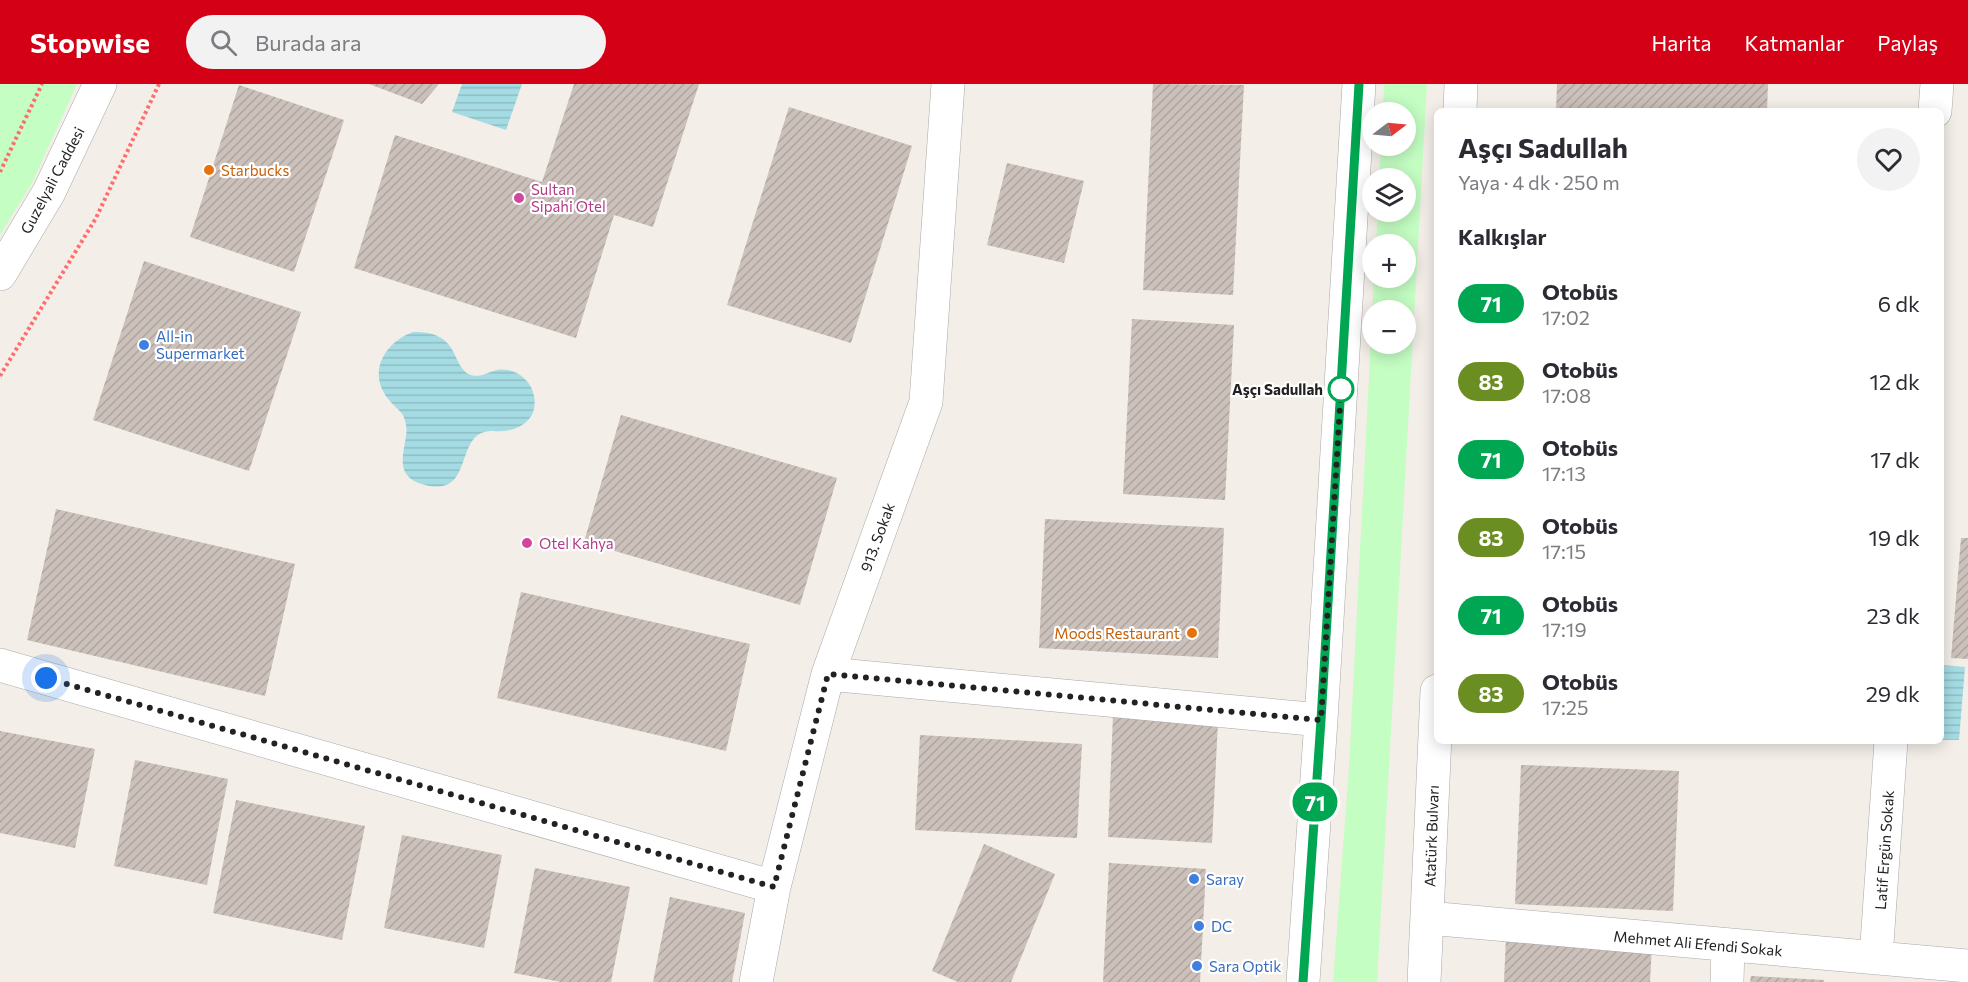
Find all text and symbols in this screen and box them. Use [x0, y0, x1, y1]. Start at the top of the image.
search box [186, 15, 606, 69]
text: Stopwise [30, 25, 150, 59]
icon: search [207, 26, 240, 59]
text: Burada ara [255, 29, 362, 56]
text: Harita [1651, 30, 1712, 55]
text: Katmanlar [1745, 30, 1844, 55]
text: Paylaş [1877, 30, 1938, 55]
north arrow [1362, 102, 1416, 156]
map controls [1362, 102, 1416, 354]
street label: Guzelyali Caddesi [16, 123, 88, 237]
button: heart [1857, 128, 1920, 191]
text: Aşçı Sadullah [1458, 130, 1628, 164]
place label: Starbucks [221, 161, 289, 179]
marker: Starbucks [202, 163, 216, 177]
button: layers [1362, 168, 1416, 222]
text: Yaya · 4 dk · 250 m [1458, 170, 1620, 194]
place label: Sultan Sipahi Otel [531, 180, 606, 215]
marker: Sultan Sipahi Otel [512, 191, 526, 205]
text: Kalkışlar [1458, 223, 1547, 250]
button: + [1362, 234, 1416, 288]
text: Otobüs [1542, 278, 1618, 305]
text: 6 dk [1878, 290, 1920, 317]
text: 71 [1480, 291, 1502, 316]
button: − [1362, 300, 1416, 354]
text: 17:02 [1542, 305, 1590, 329]
place label: All-in Supermarket [156, 327, 245, 362]
marker: All-in Supermarket [137, 338, 151, 352]
text: Otobüs [1542, 356, 1618, 383]
text: 12 dk [1870, 368, 1920, 395]
text: 83 [1478, 369, 1504, 394]
marker: Aşçı Sadullah [1328, 376, 1354, 402]
place label: Aşçı Sadullah [1232, 380, 1323, 398]
text: 17:08 [1542, 383, 1591, 407]
text: Otobüs [1542, 434, 1618, 461]
text: 17 dk [1870, 446, 1920, 473]
text: 71 [1480, 447, 1502, 472]
text: 17:13 [1542, 461, 1586, 485]
street label: 913. Sokak [856, 500, 898, 574]
text: Otobüs [1542, 512, 1618, 539]
text: 19 dk [1868, 524, 1920, 551]
text: 83 [1478, 525, 1504, 550]
place label: Otel Kahya [539, 534, 614, 552]
marker: Otel Kahya [520, 536, 534, 550]
text: 17:15 [1542, 539, 1586, 563]
text: Otobüs [1542, 590, 1618, 617]
text: 23 dk [1866, 602, 1920, 629]
text: 71 [1480, 603, 1502, 628]
text: 17:19 [1542, 617, 1587, 641]
place label: Moods Restaurant [1054, 624, 1180, 642]
marker: Moods Restaurant [1185, 626, 1199, 640]
your location [31, 663, 61, 693]
text: Otobüs [1542, 668, 1618, 695]
text: 29 dk [1866, 680, 1920, 707]
text: 83 [1478, 681, 1504, 706]
text: 17:25 [1542, 695, 1588, 719]
line badge: 71 [1288, 782, 1342, 822]
street label: Atatürk Bulvarı [1420, 785, 1442, 887]
text: 71 [1304, 790, 1326, 815]
street label: Latif Ergün Sokak [1871, 790, 1897, 910]
place label: Saray [1206, 870, 1244, 888]
marker: Saray [1187, 872, 1201, 886]
place label: DC [1211, 917, 1232, 935]
marker: DC [1192, 919, 1206, 933]
street label: Mehmet Ali Efendi Sokak [1613, 927, 1783, 959]
place label: Sara Optik [1209, 957, 1281, 975]
marker: Sara Optik [1190, 959, 1204, 973]

